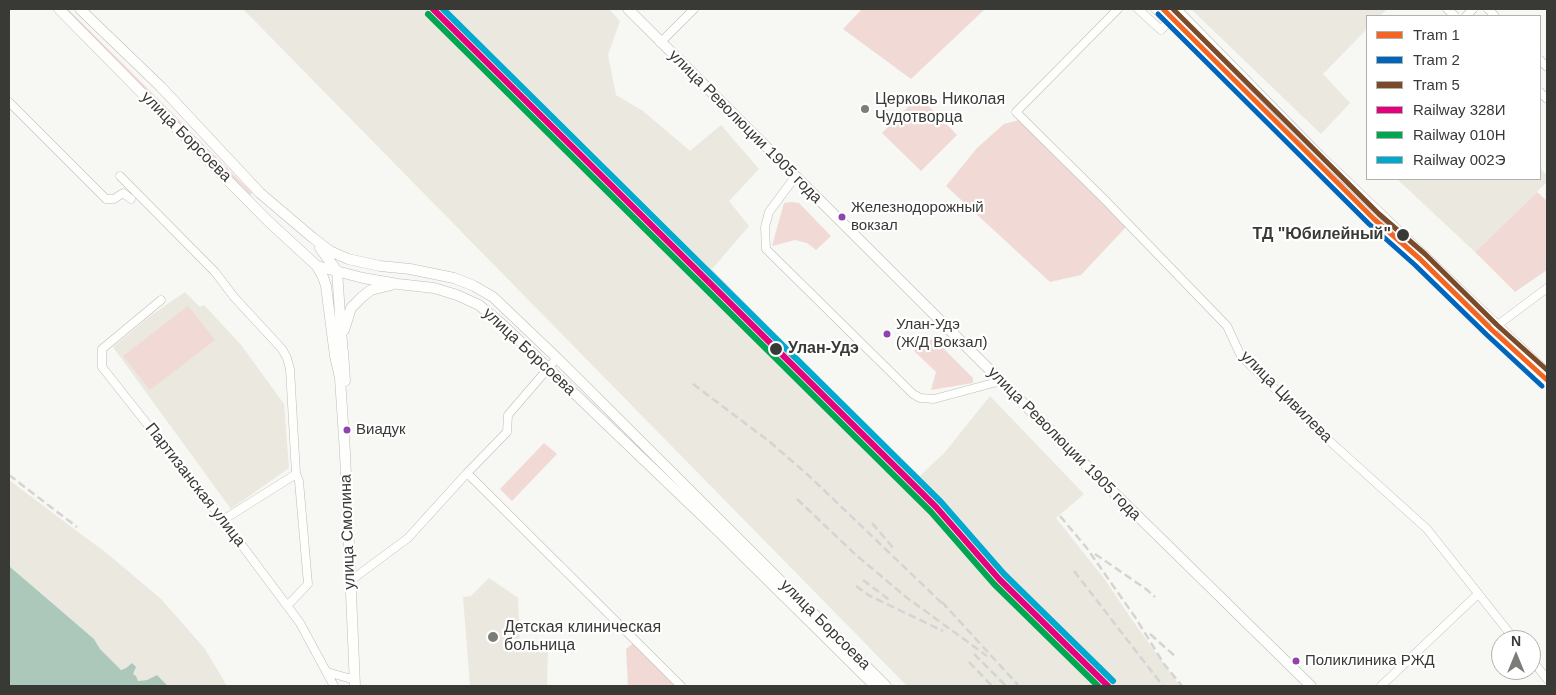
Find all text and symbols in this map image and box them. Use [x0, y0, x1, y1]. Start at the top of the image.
legend [1366, 15, 1541, 180]
text: Tram 1 [1413, 26, 1460, 43]
street label: улица Революции 1905 года [664, 46, 826, 208]
text: Tram 2 [1413, 51, 1460, 68]
text: Tram 5 [1413, 76, 1460, 93]
street label: улица Борсоева [137, 88, 235, 186]
place label: Церковь Николая Чудотворца [875, 90, 1005, 128]
text: Railway 328И [1413, 101, 1506, 118]
marker: Церковь Николая Чудотворца [859, 103, 871, 115]
text: Railway 010Н [1413, 126, 1506, 143]
text: Railway 002Э [1413, 151, 1506, 168]
place label: Железнодорожный вокзал [851, 199, 984, 234]
marker: Железнодорожный вокзал [837, 212, 847, 222]
place label: ТД "Юбилейный" [1253, 225, 1391, 245]
marker: ТД "Юбилейный" [1395, 227, 1411, 243]
street label: улица Борсоева [479, 304, 579, 400]
place label: Улан-Удэ (Ж/Д Вокзал) [896, 316, 987, 351]
marker: Улан-Удэ (Ж/Д Вокзал) [882, 329, 892, 339]
place label: Улан-Удэ [788, 339, 859, 359]
marker: Улан-Удэ [768, 341, 784, 357]
street label: улица Цивилева [1236, 347, 1336, 447]
street label: улица Революции 1905 года [983, 363, 1145, 525]
street label: Партизанская улица [141, 419, 249, 551]
place label: Виадук [356, 421, 406, 439]
marker: Виадук [342, 425, 352, 435]
street label: улица Смолина [336, 474, 360, 590]
street label: улица Борсоева [776, 576, 874, 674]
place label: Детская клиническая больница [504, 618, 661, 656]
marker: Детская клиническая больница [486, 630, 500, 644]
north arrow [1491, 630, 1541, 680]
text: N [1511, 633, 1521, 649]
place label: Поликлиника РЖД [1305, 652, 1435, 670]
marker: Поликлиника РЖД [1291, 656, 1301, 666]

